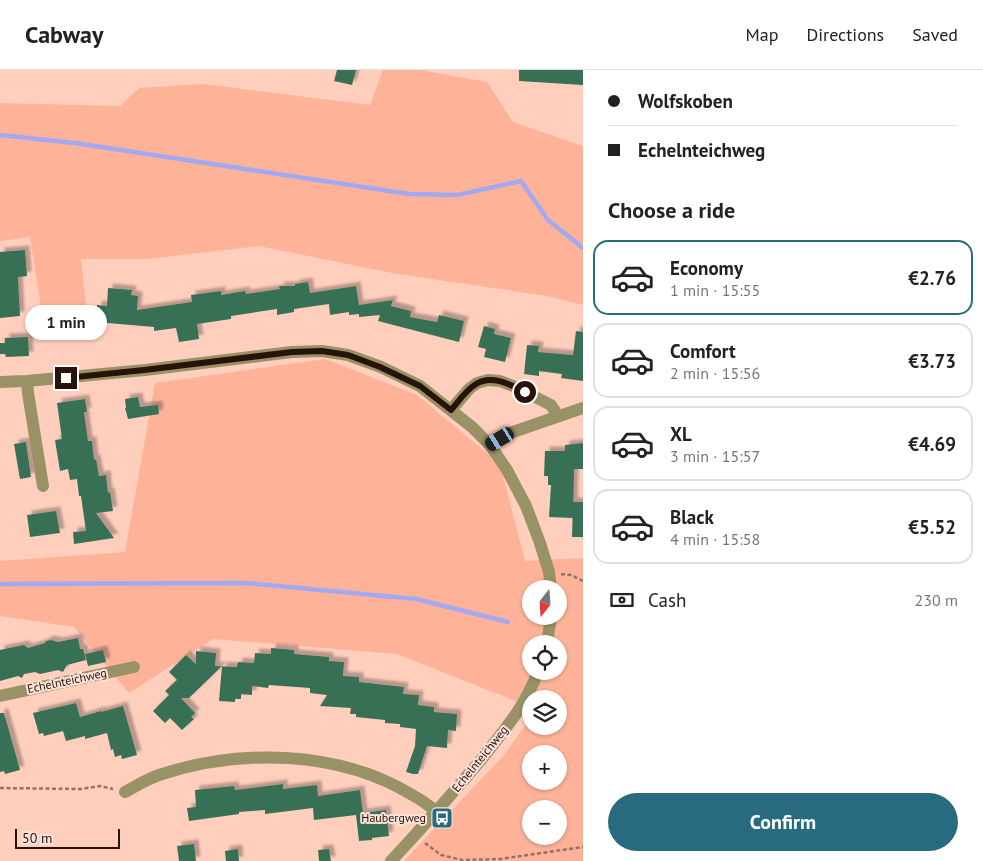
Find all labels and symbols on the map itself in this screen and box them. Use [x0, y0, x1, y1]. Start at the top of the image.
callout: 1 min [25, 306, 107, 340]
route end [55, 367, 77, 389]
route start [514, 381, 536, 403]
car [483, 425, 516, 453]
north arrow [522, 580, 568, 625]
street label: Echelnteichweg [26, 665, 108, 696]
street label: Echelnteichweg [448, 723, 511, 795]
bus stop icon: Haubergweg [430, 806, 454, 830]
place label: Haubergweg [361, 810, 426, 825]
scale bar [15, 826, 120, 849]

